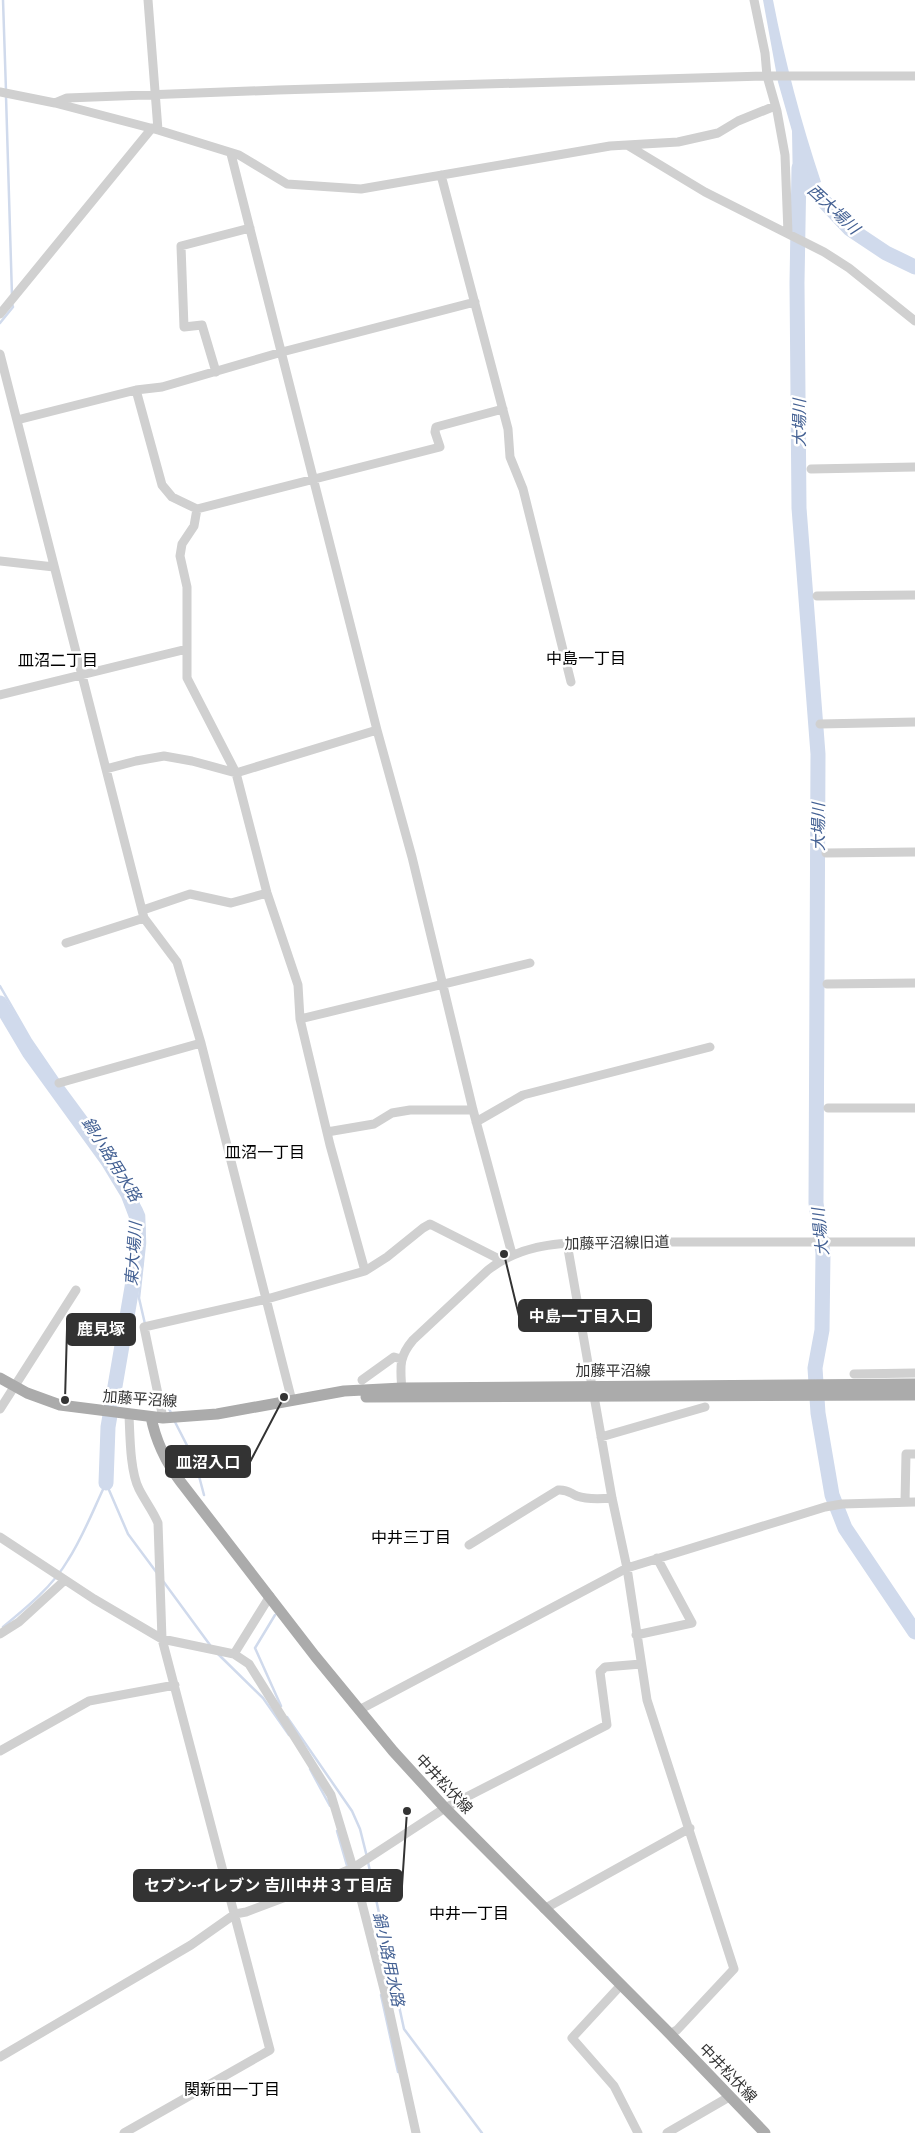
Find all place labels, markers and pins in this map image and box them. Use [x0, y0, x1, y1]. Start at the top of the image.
callout: 中島一丁目入口 [519, 1300, 651, 1331]
callout: 鹿見塚 [67, 1314, 135, 1345]
callout: 皿沼入口 [166, 1446, 250, 1477]
callout: セブン-イレブン 吉川中井３丁目店 [134, 1870, 402, 1901]

